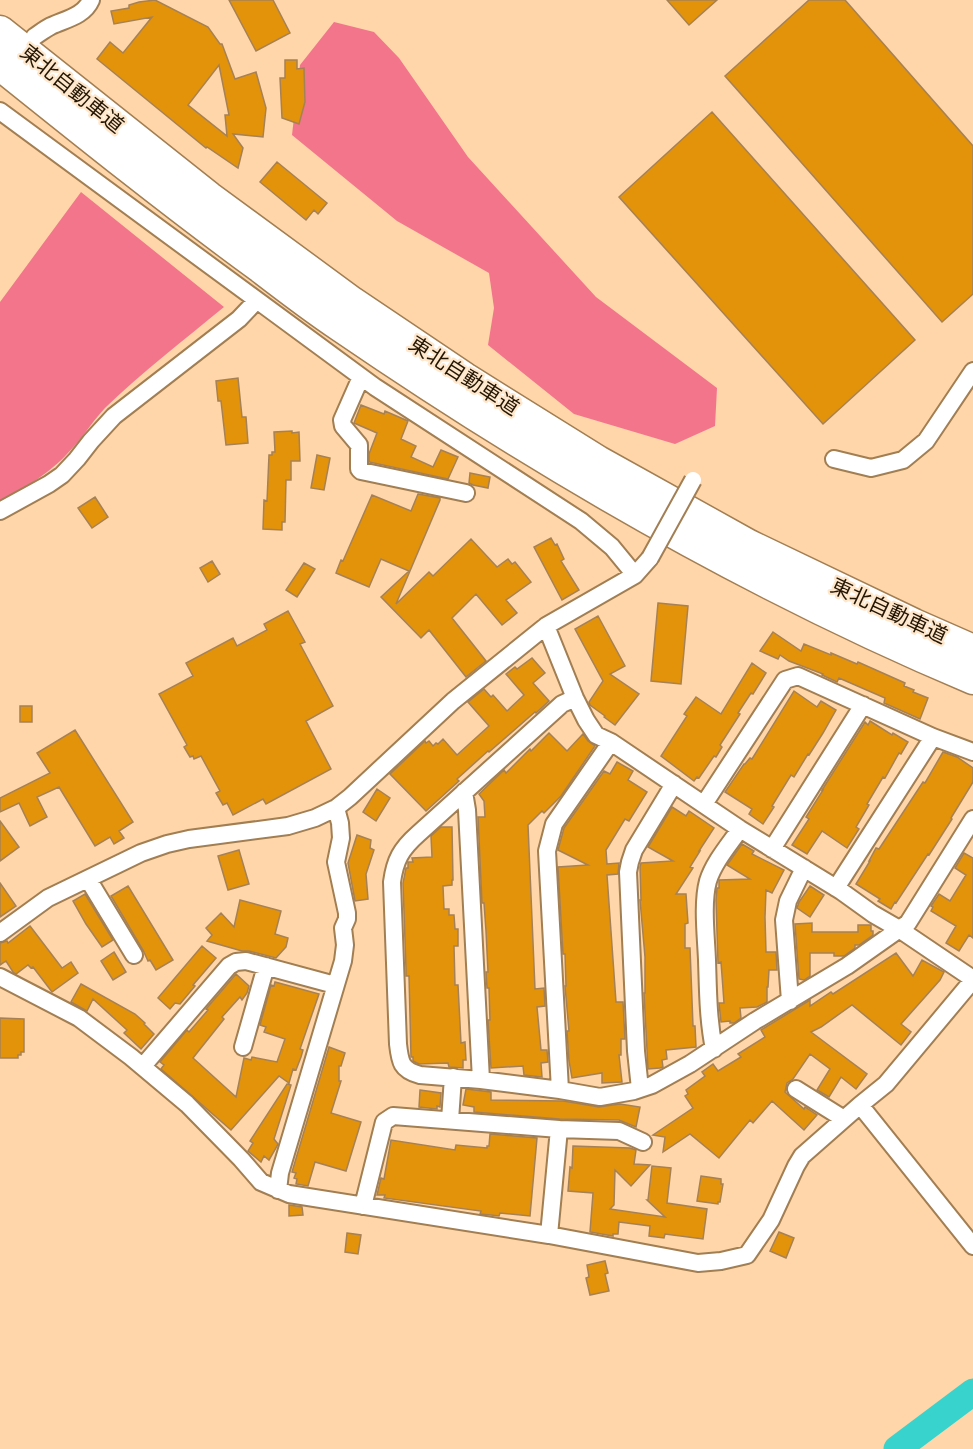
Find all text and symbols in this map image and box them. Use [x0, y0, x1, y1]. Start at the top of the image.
street label: 東北自動車道 [15, 38, 130, 139]
street label: 東北自動車道 [404, 330, 524, 421]
street label: 東北自動車道 [826, 572, 952, 649]

